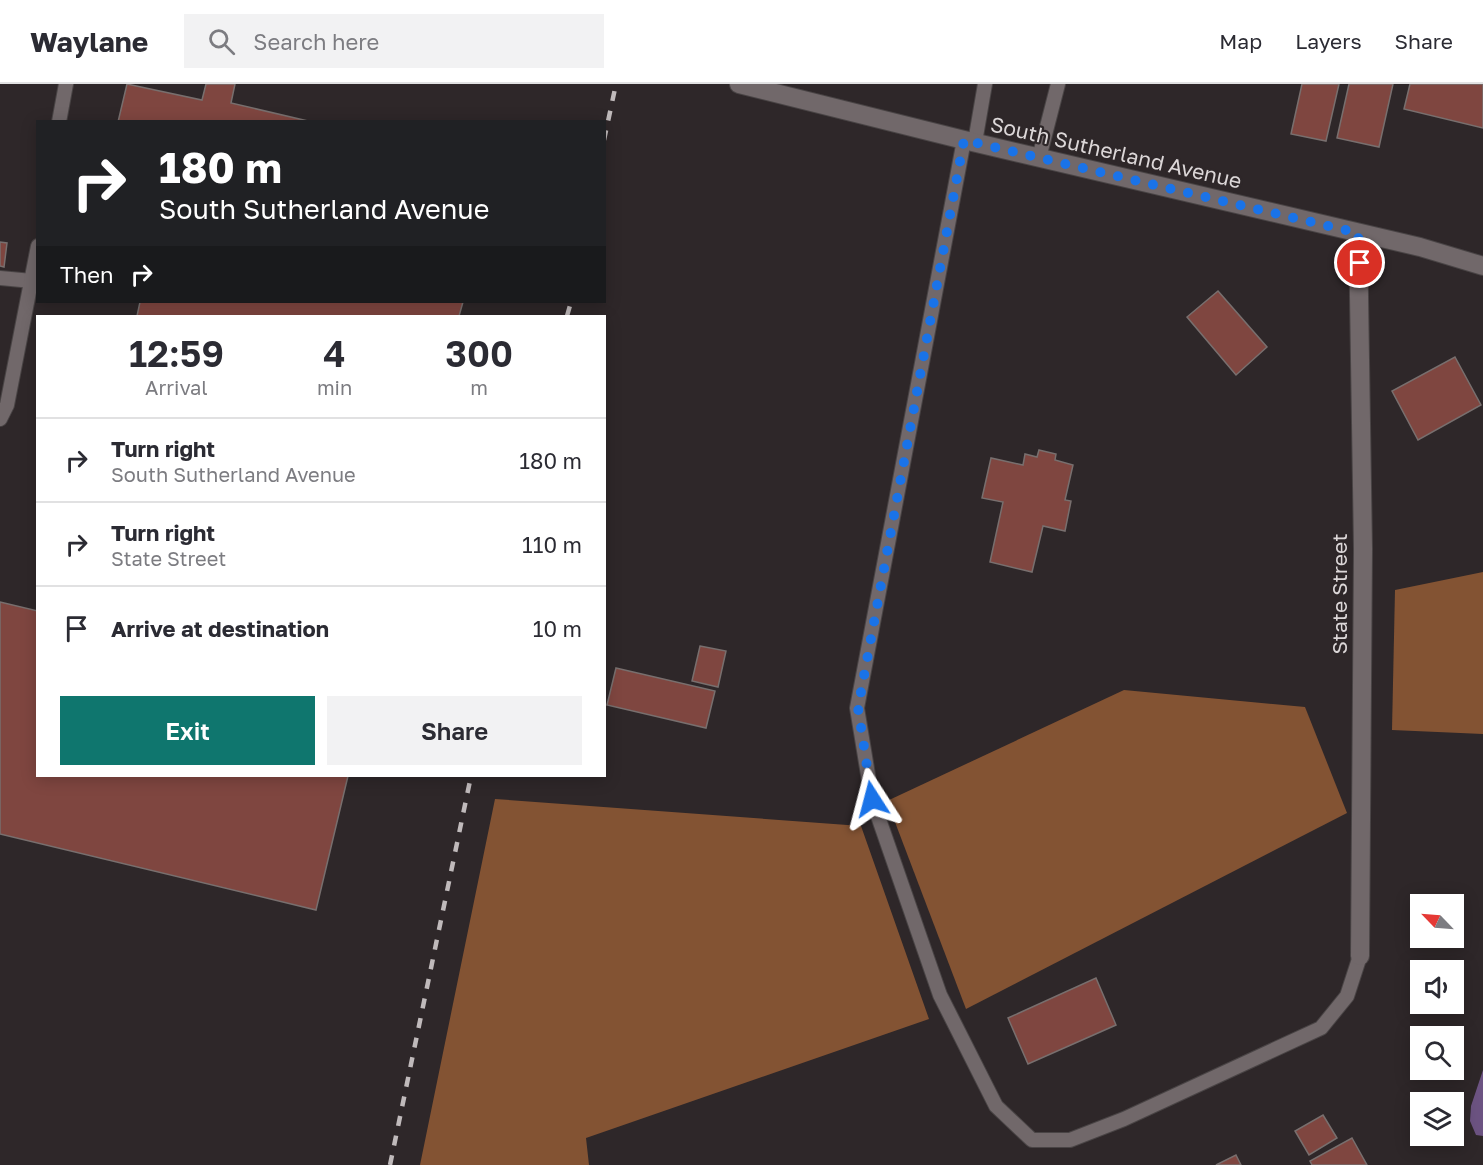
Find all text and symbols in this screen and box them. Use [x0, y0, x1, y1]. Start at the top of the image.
search box [184, 14, 604, 68]
text: Waylane [30, 25, 148, 58]
icon: search [205, 25, 238, 58]
text: Search here [253, 28, 379, 55]
text: Map [1219, 28, 1262, 54]
text: Layers [1295, 28, 1362, 54]
text: Share [1395, 28, 1453, 54]
street label: South Sutherland Avenue [988, 110, 1244, 194]
text: 180 m [159, 142, 282, 192]
icon: right [60, 144, 138, 222]
text: South Sutherland Avenue [159, 193, 489, 225]
pin [1334, 237, 1385, 288]
icon: arrive [1343, 246, 1376, 279]
icon: right [125, 258, 158, 291]
text: Then [60, 261, 113, 288]
text: 12:59 [129, 332, 224, 375]
text: 4 [323, 332, 346, 375]
text: 300 [445, 332, 513, 375]
text: Arrival [145, 375, 208, 399]
text: min [317, 375, 352, 399]
text: m [470, 375, 488, 399]
text: Turn right [111, 435, 215, 462]
icon: right [60, 444, 93, 477]
text: 180 m [519, 447, 582, 474]
text: South Sutherland Avenue [111, 462, 356, 486]
text: Turn right [111, 519, 215, 546]
icon: right [60, 528, 93, 561]
text: 110 m [522, 531, 582, 558]
street label: State Street [1326, 533, 1352, 655]
text: State Street [111, 546, 226, 570]
icon: arrive [60, 612, 93, 645]
text: Arrive at destination [111, 615, 329, 642]
text: 10 m [533, 615, 582, 642]
button: Exit [60, 696, 315, 765]
button: Share [327, 696, 582, 765]
position arrow [840, 767, 904, 831]
north arrow [1410, 894, 1464, 948]
map controls [1410, 894, 1464, 1146]
button: sound [1410, 960, 1464, 1014]
button: search [1410, 1026, 1464, 1080]
button: layers [1410, 1092, 1464, 1146]

